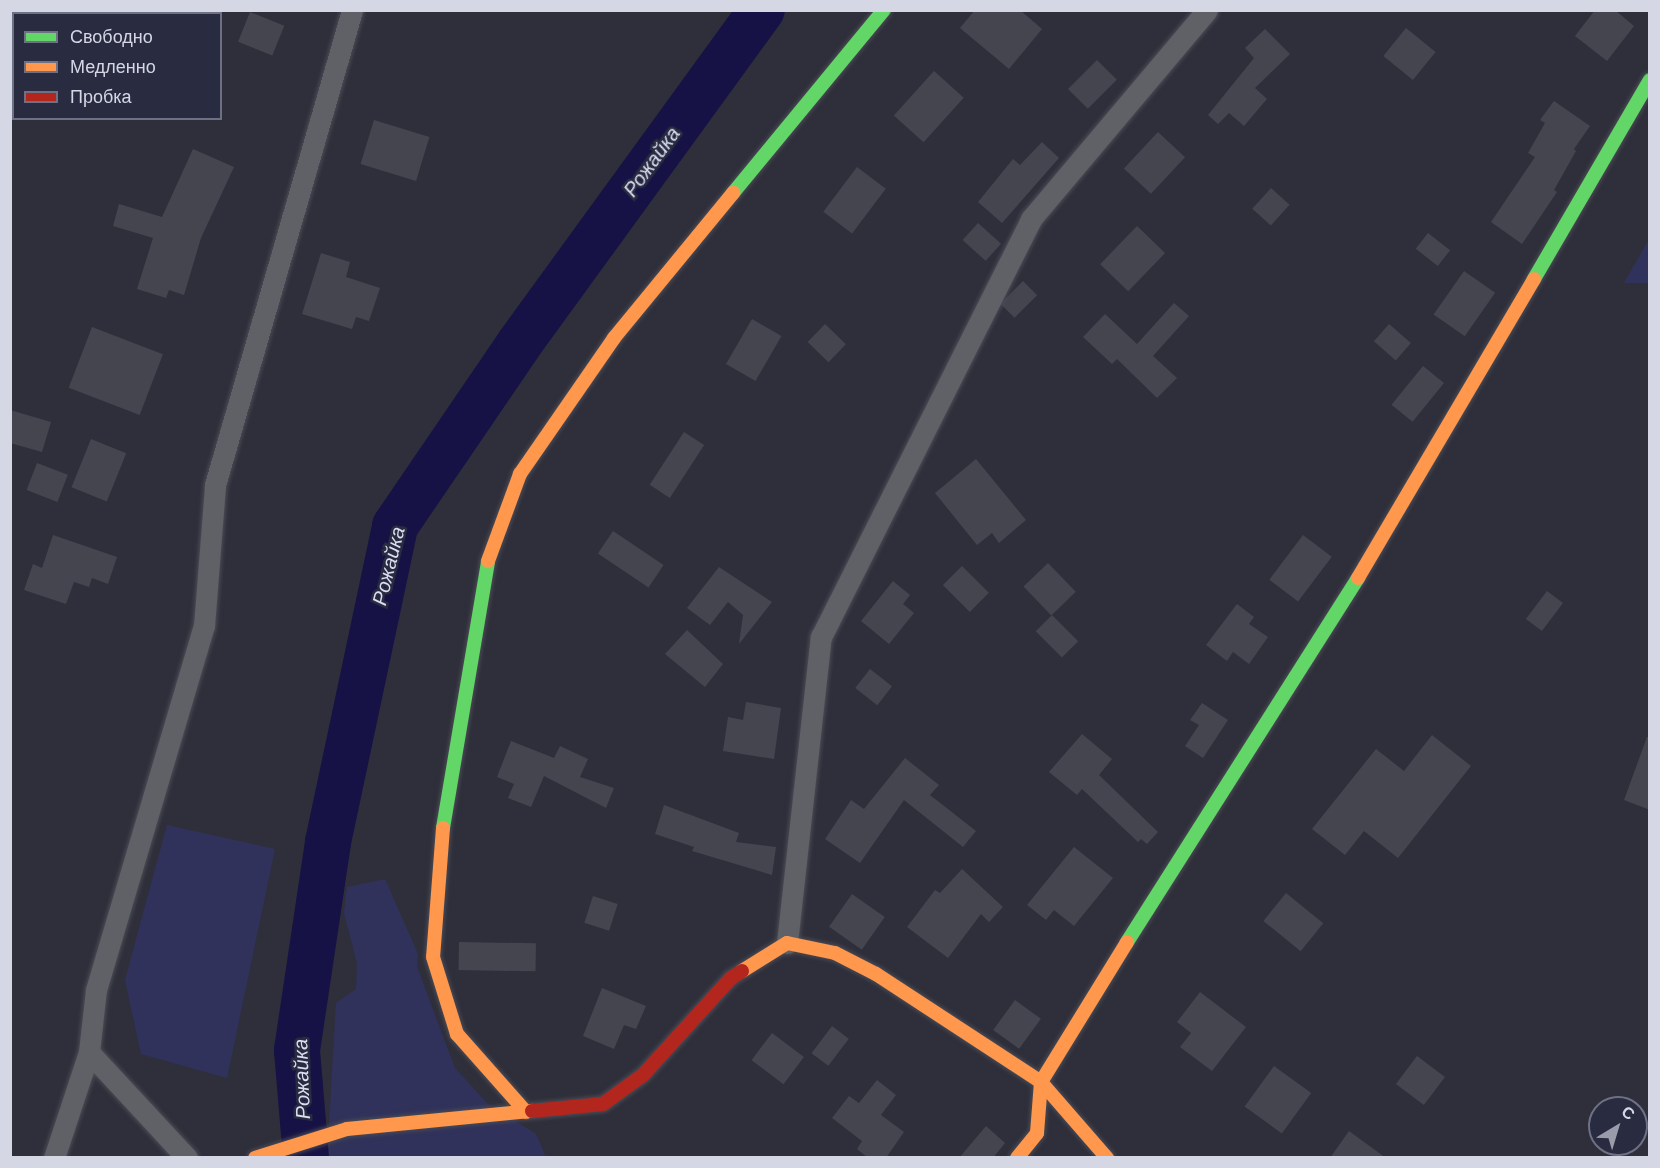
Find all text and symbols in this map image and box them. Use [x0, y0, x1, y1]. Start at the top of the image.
legend [12, 12, 222, 120]
text: Свободно [70, 27, 153, 47]
text: Медленно [70, 57, 156, 77]
text: Пробка [70, 87, 132, 107]
water label: Рожайка [619, 122, 685, 202]
water label: Рожайка [368, 524, 410, 608]
water label: Рожайка [289, 1038, 315, 1120]
north arrow [1588, 1096, 1648, 1156]
text: С [1618, 1103, 1638, 1123]

